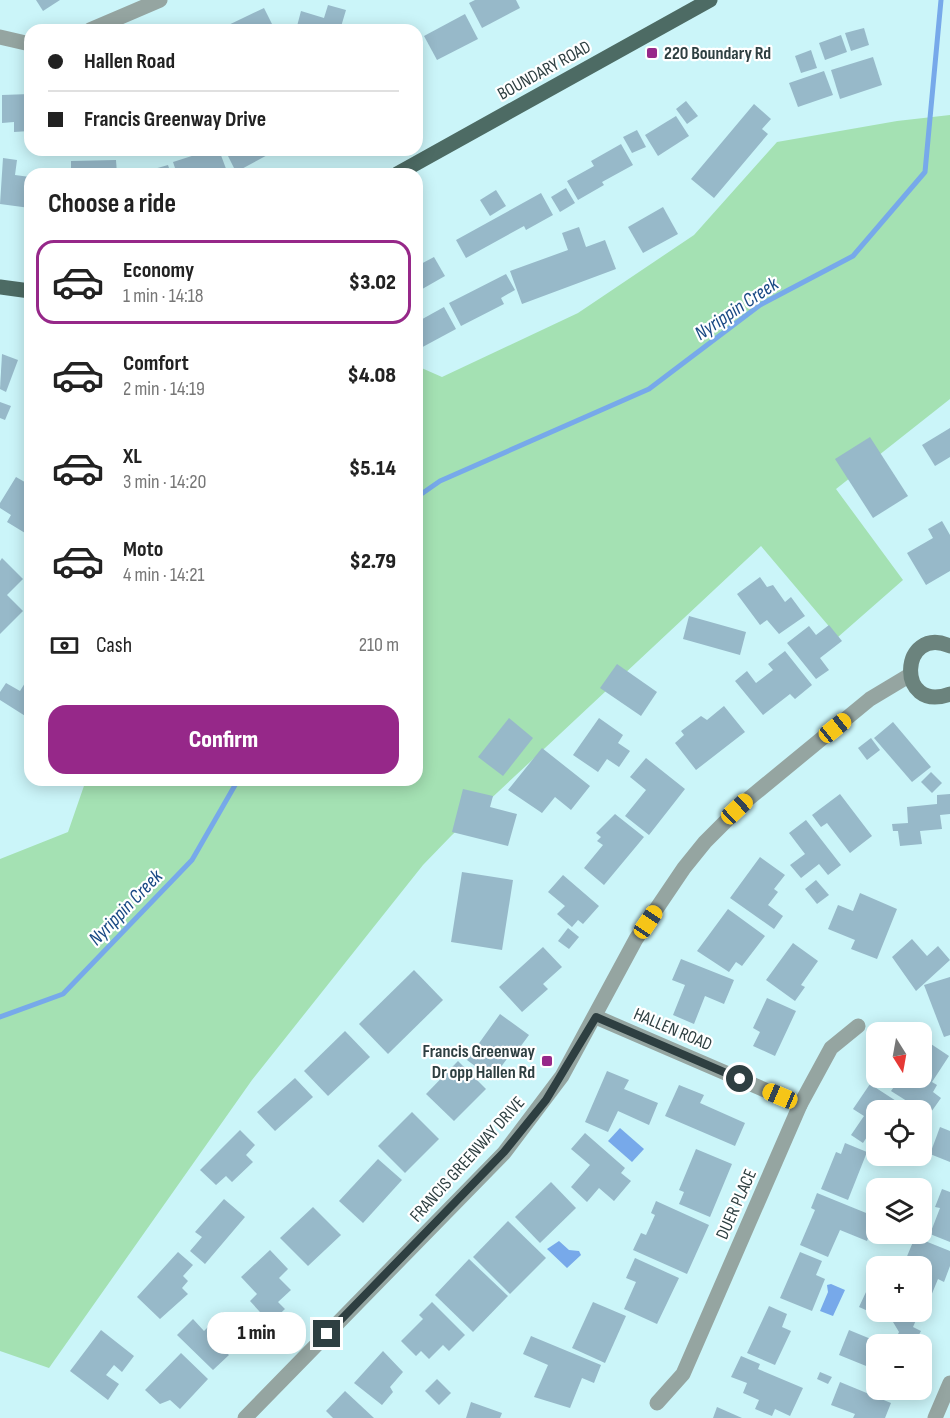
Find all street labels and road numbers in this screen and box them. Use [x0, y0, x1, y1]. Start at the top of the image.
street label: BOUNDARY ROAD [494, 36, 595, 105]
street label: HALLEN ROAD [630, 1004, 715, 1055]
street label: FRANCIS GREENWAY DRIVE [406, 1092, 529, 1226]
street label: DUER PLACE [712, 1166, 761, 1243]

